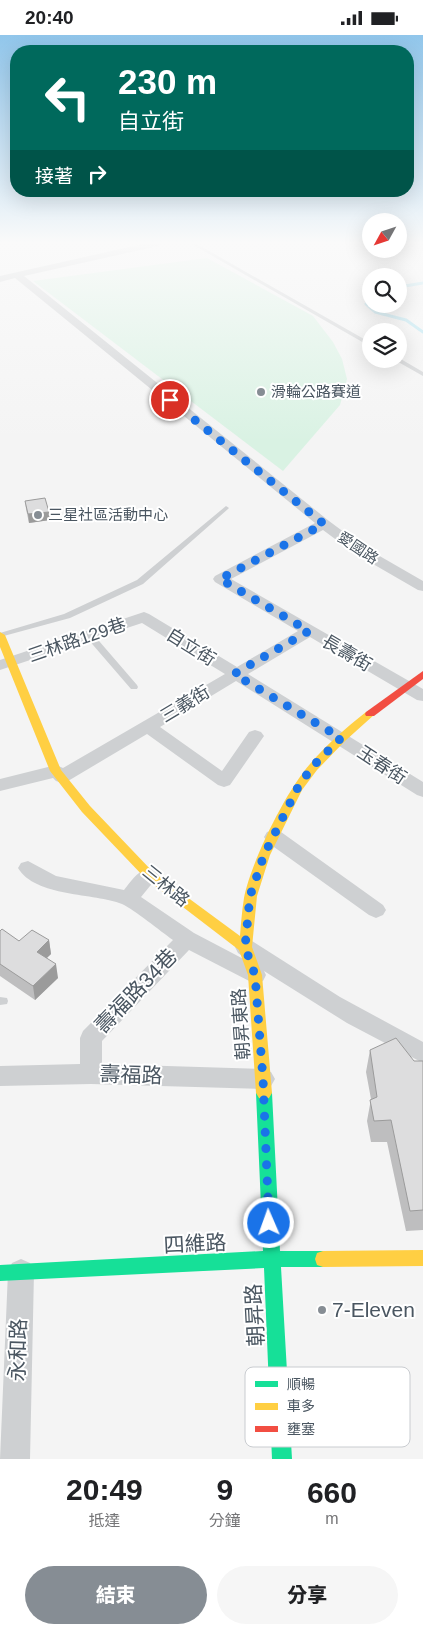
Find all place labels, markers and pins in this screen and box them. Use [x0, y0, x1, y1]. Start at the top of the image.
pin [149, 379, 191, 421]
place label: 滑輪公路賽道 [271, 383, 361, 400]
marker: 滑輪公路賽道 [255, 386, 267, 398]
place label: 三星社區活動中心 [48, 506, 168, 523]
marker: 三星社區活動中心 [32, 509, 44, 521]
place label: 7-Eleven [332, 1298, 415, 1321]
marker: 7-Eleven [316, 1304, 328, 1316]

